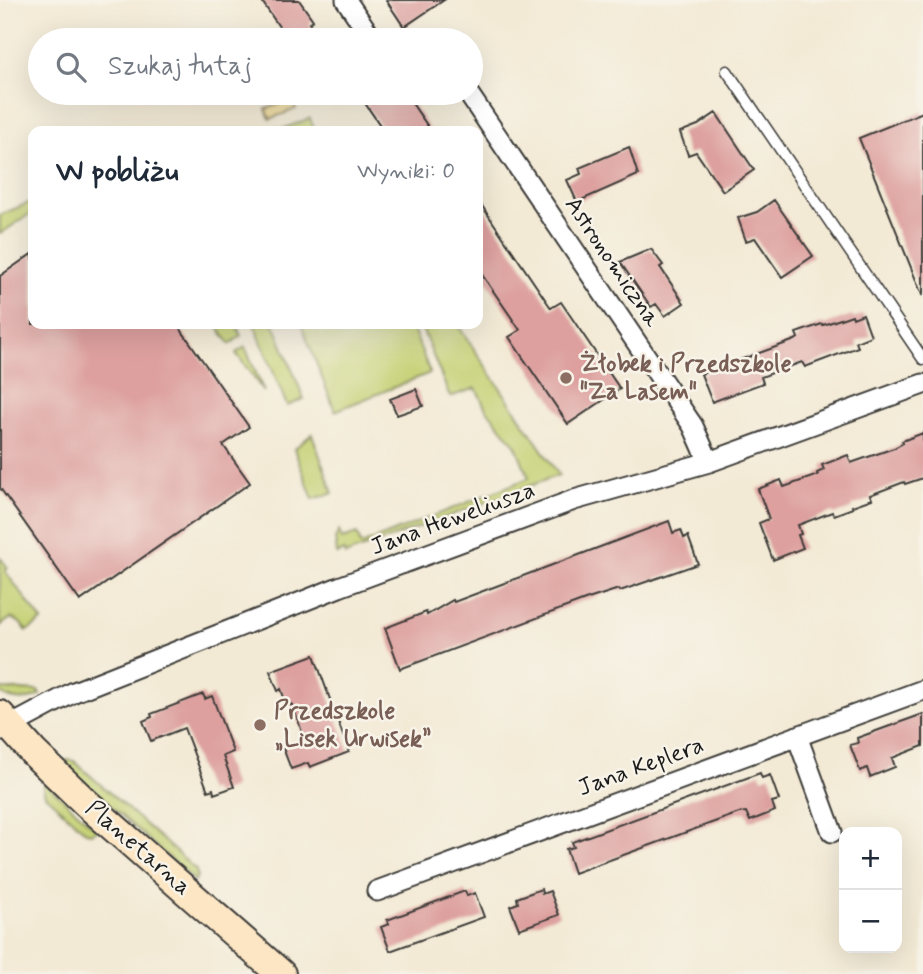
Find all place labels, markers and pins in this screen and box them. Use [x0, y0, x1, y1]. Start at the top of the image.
place label: Żłobek i Przedszkole "Za Lasem" [580, 349, 792, 408]
marker: Żłobek i Przedszkole "Za Lasem" [558, 370, 574, 386]
place label: Przedszkole „Lisek Urwisek” [274, 696, 431, 755]
marker: Przedszkole „Lisek Urwisek” [252, 717, 268, 733]

